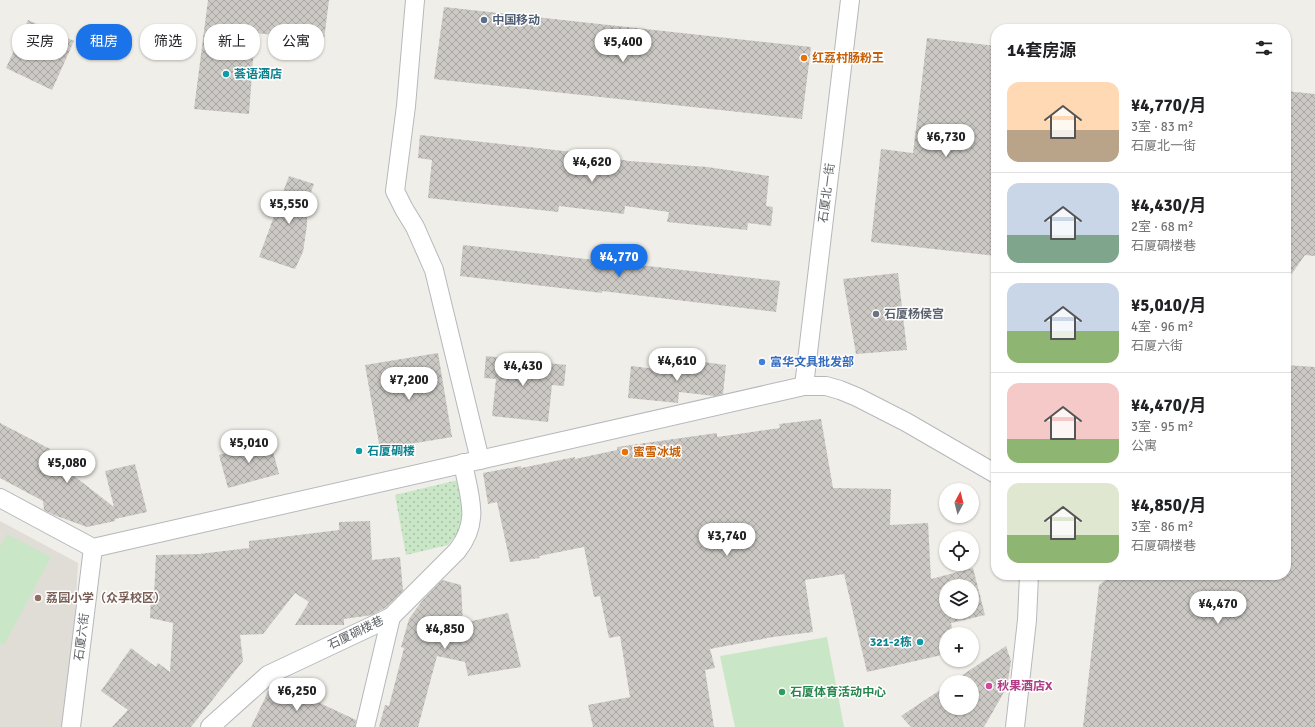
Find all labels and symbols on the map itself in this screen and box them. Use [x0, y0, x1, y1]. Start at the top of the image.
place label: 中国移动 [492, 13, 540, 28]
marker: 中国移动 [479, 15, 489, 25]
pin: ¥5,400 [590, 29, 656, 63]
place label: 红荔村肠粉王 [812, 51, 884, 66]
marker: 红荔村肠粉王 [799, 53, 809, 63]
place label: 荟语酒店 [234, 67, 282, 82]
marker: 荟语酒店 [221, 69, 231, 79]
pin: ¥6,730 [913, 124, 979, 158]
pin: ¥4,620 [559, 149, 625, 183]
street label: 石厦北一街 [816, 162, 838, 224]
pin: ¥5,550 [256, 191, 322, 225]
pin: ¥4,770 [586, 244, 652, 278]
place label: 石厦杨侯宫 [884, 307, 944, 322]
marker: 石厦杨侯宫 [871, 309, 881, 319]
pin: ¥4,610 [644, 348, 710, 382]
pin: ¥4,430 [490, 353, 556, 387]
place label: 富华文具批发部 [770, 355, 854, 370]
marker: 富华文具批发部 [757, 357, 767, 367]
pin: ¥7,200 [376, 367, 442, 401]
pin: ¥5,010 [216, 430, 282, 464]
place label: 石厦碉楼 [367, 444, 415, 459]
place label: 蜜雪冰城 [633, 445, 681, 460]
marker: 石厦碉楼 [354, 446, 364, 456]
marker: 蜜雪冰城 [620, 447, 630, 457]
pin: ¥5,080 [34, 450, 100, 484]
north arrow [939, 483, 979, 523]
pin: ¥3,740 [694, 523, 760, 557]
place label: 荔园小学（众孚校区） [46, 591, 166, 606]
pin: ¥4,470 [1185, 591, 1251, 625]
marker: 荔园小学（众孚校区） [33, 593, 43, 603]
street label: 石厦六街 [72, 612, 92, 662]
street label: 石厦碉楼巷 [326, 613, 386, 653]
pin: ¥4,850 [412, 616, 478, 650]
place label: 321-2栋 [870, 635, 912, 650]
marker: 321-2栋 [915, 637, 925, 647]
pin: ¥6,250 [264, 678, 330, 712]
place label: 秋果酒店X [997, 679, 1053, 694]
marker: 秋果酒店X [984, 681, 994, 691]
place label: 石厦体育活动中心 [790, 685, 886, 700]
marker: 石厦体育活动中心 [777, 687, 787, 697]

